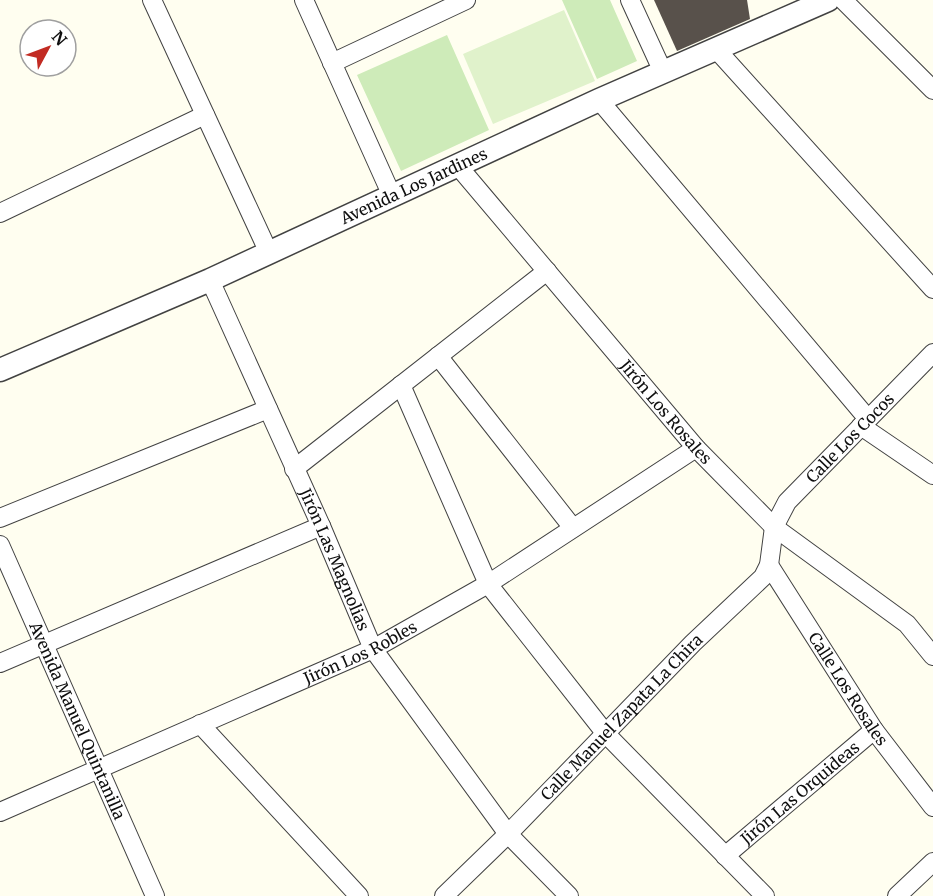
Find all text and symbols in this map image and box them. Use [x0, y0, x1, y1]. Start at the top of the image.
north arrow [18, 18, 78, 78]
text: N [48, 27, 71, 50]
street label: Avenida Los Jardines [336, 143, 490, 229]
street label: Jirón Los Rosales [615, 355, 716, 468]
street label: Calle Los Cocos [802, 389, 898, 487]
street label: Jirón Las Magnolias [295, 484, 374, 634]
street label: Jirón Los Robles [300, 616, 420, 689]
street label: Avenida Manuel Quintanilla [25, 618, 130, 823]
street label: Calle Los Rosales [804, 628, 892, 750]
street label: Calle Manuel Zapata La Chira [536, 629, 707, 804]
street label: Jirón Las Orquideas [736, 737, 863, 849]

